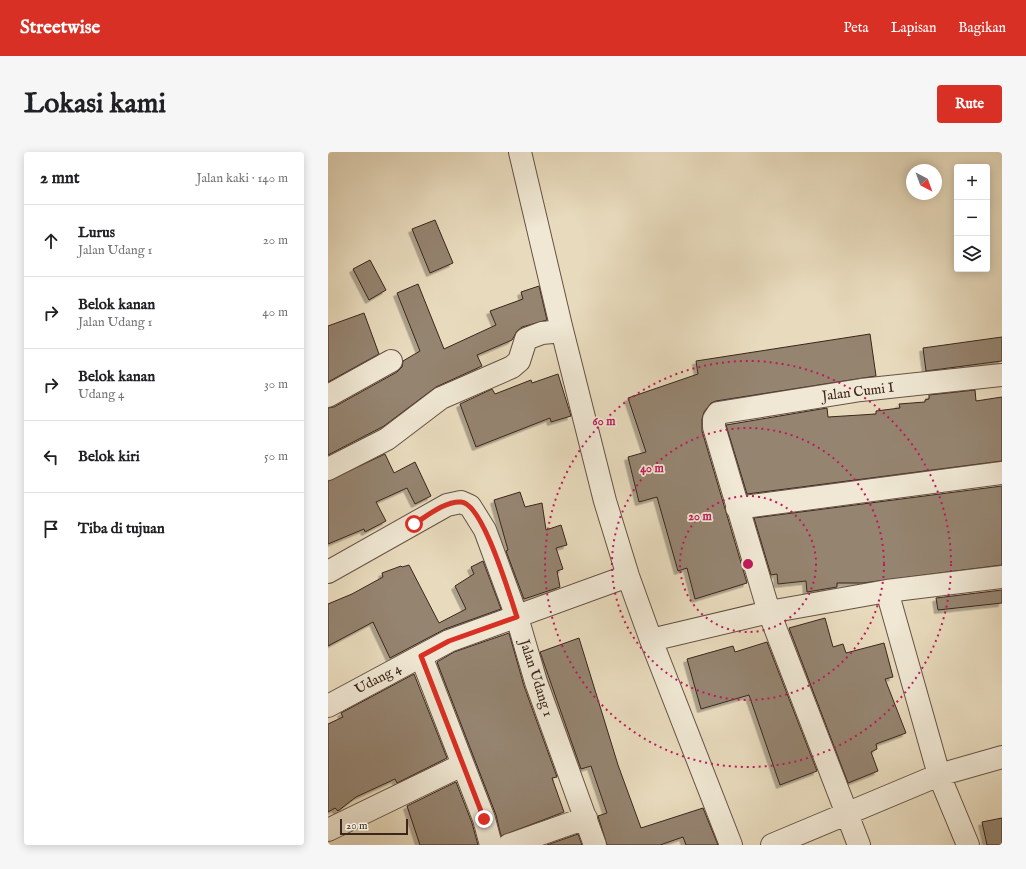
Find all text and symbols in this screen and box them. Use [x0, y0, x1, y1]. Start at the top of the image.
text: Streetwise [20, 16, 100, 40]
text: Peta [843, 19, 869, 37]
text: Lapisan [891, 19, 936, 37]
text: Bagikan [958, 19, 1006, 37]
button: Rute [937, 85, 1002, 123]
text: Lokasi kami [24, 87, 166, 122]
north arrow [906, 164, 942, 200]
map controls [954, 164, 990, 272]
button: + [954, 164, 990, 200]
text: 2 mnt [40, 168, 80, 189]
text: Jalan kaki · 140 m [196, 170, 288, 187]
button: − [954, 200, 990, 236]
text: Lurus [78, 223, 115, 242]
icon: ahead [40, 230, 62, 252]
text: 20 m [263, 232, 288, 249]
button: layers [954, 236, 990, 272]
text: Jalan Udang 1 [78, 242, 152, 259]
text: Belok kanan [78, 295, 155, 314]
icon: right [40, 302, 62, 324]
text: 40 m [262, 304, 288, 321]
text: Jalan Udang 1 [78, 314, 152, 331]
text: Belok kanan [78, 367, 155, 386]
icon: right [40, 374, 62, 396]
text: 30 m [264, 376, 288, 393]
street label: Jalan Cumi I [819, 379, 895, 406]
text: Udang 4 [78, 386, 124, 403]
text: 60 m [593, 414, 616, 429]
icon: left [40, 446, 62, 468]
text: Belok kiri [78, 447, 140, 466]
text: 50 m [264, 448, 288, 465]
text: 40 m [640, 461, 665, 476]
text: 20 m [688, 509, 712, 524]
route start [405, 515, 423, 533]
icon: arrive [40, 518, 62, 540]
text: Tiba di tujuan [78, 519, 165, 538]
centre of rings [741, 557, 755, 571]
street label: Jalan Udang 1 [514, 635, 557, 719]
street label: Udang 4 [352, 659, 404, 699]
route end [475, 810, 493, 828]
scale bar [340, 817, 408, 836]
text: 20 m [346, 819, 367, 833]

